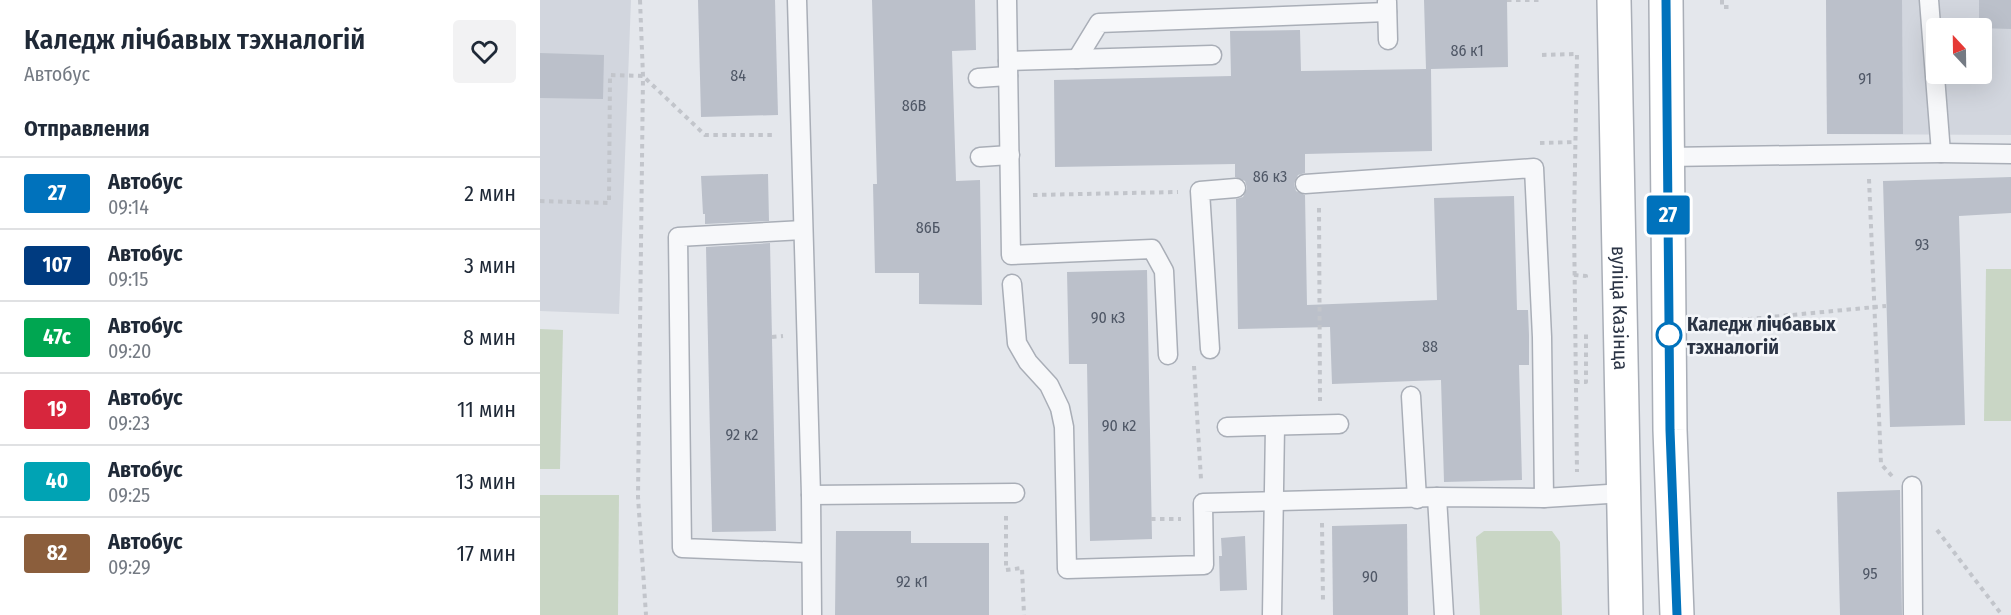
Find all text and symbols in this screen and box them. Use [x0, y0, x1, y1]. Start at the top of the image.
north arrow [1926, 18, 1992, 84]
map controls [1926, 18, 1992, 84]
button: heart [453, 20, 516, 83]
text: Каледж лічбавых тэхналогій [24, 23, 365, 56]
house number: 86 к1 [1450, 41, 1484, 60]
text: Автобус [24, 62, 90, 86]
house number: 84 [730, 66, 746, 85]
house number: 91 [1858, 69, 1872, 88]
house number: 86В [902, 96, 927, 115]
text: Отправления [24, 115, 150, 142]
house number: 86 к3 [1253, 167, 1287, 186]
text: Автобус [108, 168, 183, 195]
text: 27 [48, 180, 66, 206]
text: 2 мин [464, 180, 516, 207]
text: 09:14 [108, 195, 149, 219]
line badge: 27 [1641, 196, 1695, 234]
text: 27 [1659, 202, 1677, 228]
house number: 86Б [916, 218, 940, 237]
house number: 93 [1915, 235, 1929, 254]
text: Автобус [108, 240, 183, 267]
street label: вуліца Казінца [1607, 246, 1633, 370]
text: 107 [43, 252, 71, 278]
text: 3 мин [464, 252, 516, 279]
text: 09:15 [108, 267, 148, 291]
house number: 90 к3 [1091, 308, 1125, 327]
text: Автобус [108, 312, 183, 339]
place label: Каледж лічбавых тэхналогій [1687, 312, 1836, 359]
marker: Каледж лічбавых тэхналогій [1656, 322, 1682, 348]
text: 47с [43, 324, 71, 350]
text: 8 мин [463, 324, 516, 351]
house number: 88 [1422, 337, 1438, 356]
text: 09:20 [108, 339, 151, 363]
text: Автобус [108, 384, 183, 411]
text: 19 [47, 396, 67, 422]
text: 11 мин [457, 396, 516, 423]
text: 09:23 [108, 411, 150, 435]
house number: 90 к2 [1102, 416, 1136, 435]
house number: 92 к2 [726, 425, 758, 444]
text: Автобус [108, 456, 183, 483]
text: 40 [46, 468, 68, 494]
text: 13 мин [455, 468, 516, 495]
text: 09:25 [108, 483, 150, 507]
text: Автобус [108, 528, 183, 555]
text: 82 [47, 540, 67, 566]
text: 17 мин [456, 540, 516, 567]
text: 09:29 [108, 555, 151, 579]
house number: 95 [1862, 564, 1878, 583]
house number: 90 [1362, 567, 1378, 586]
house number: 92 к1 [896, 572, 928, 591]

